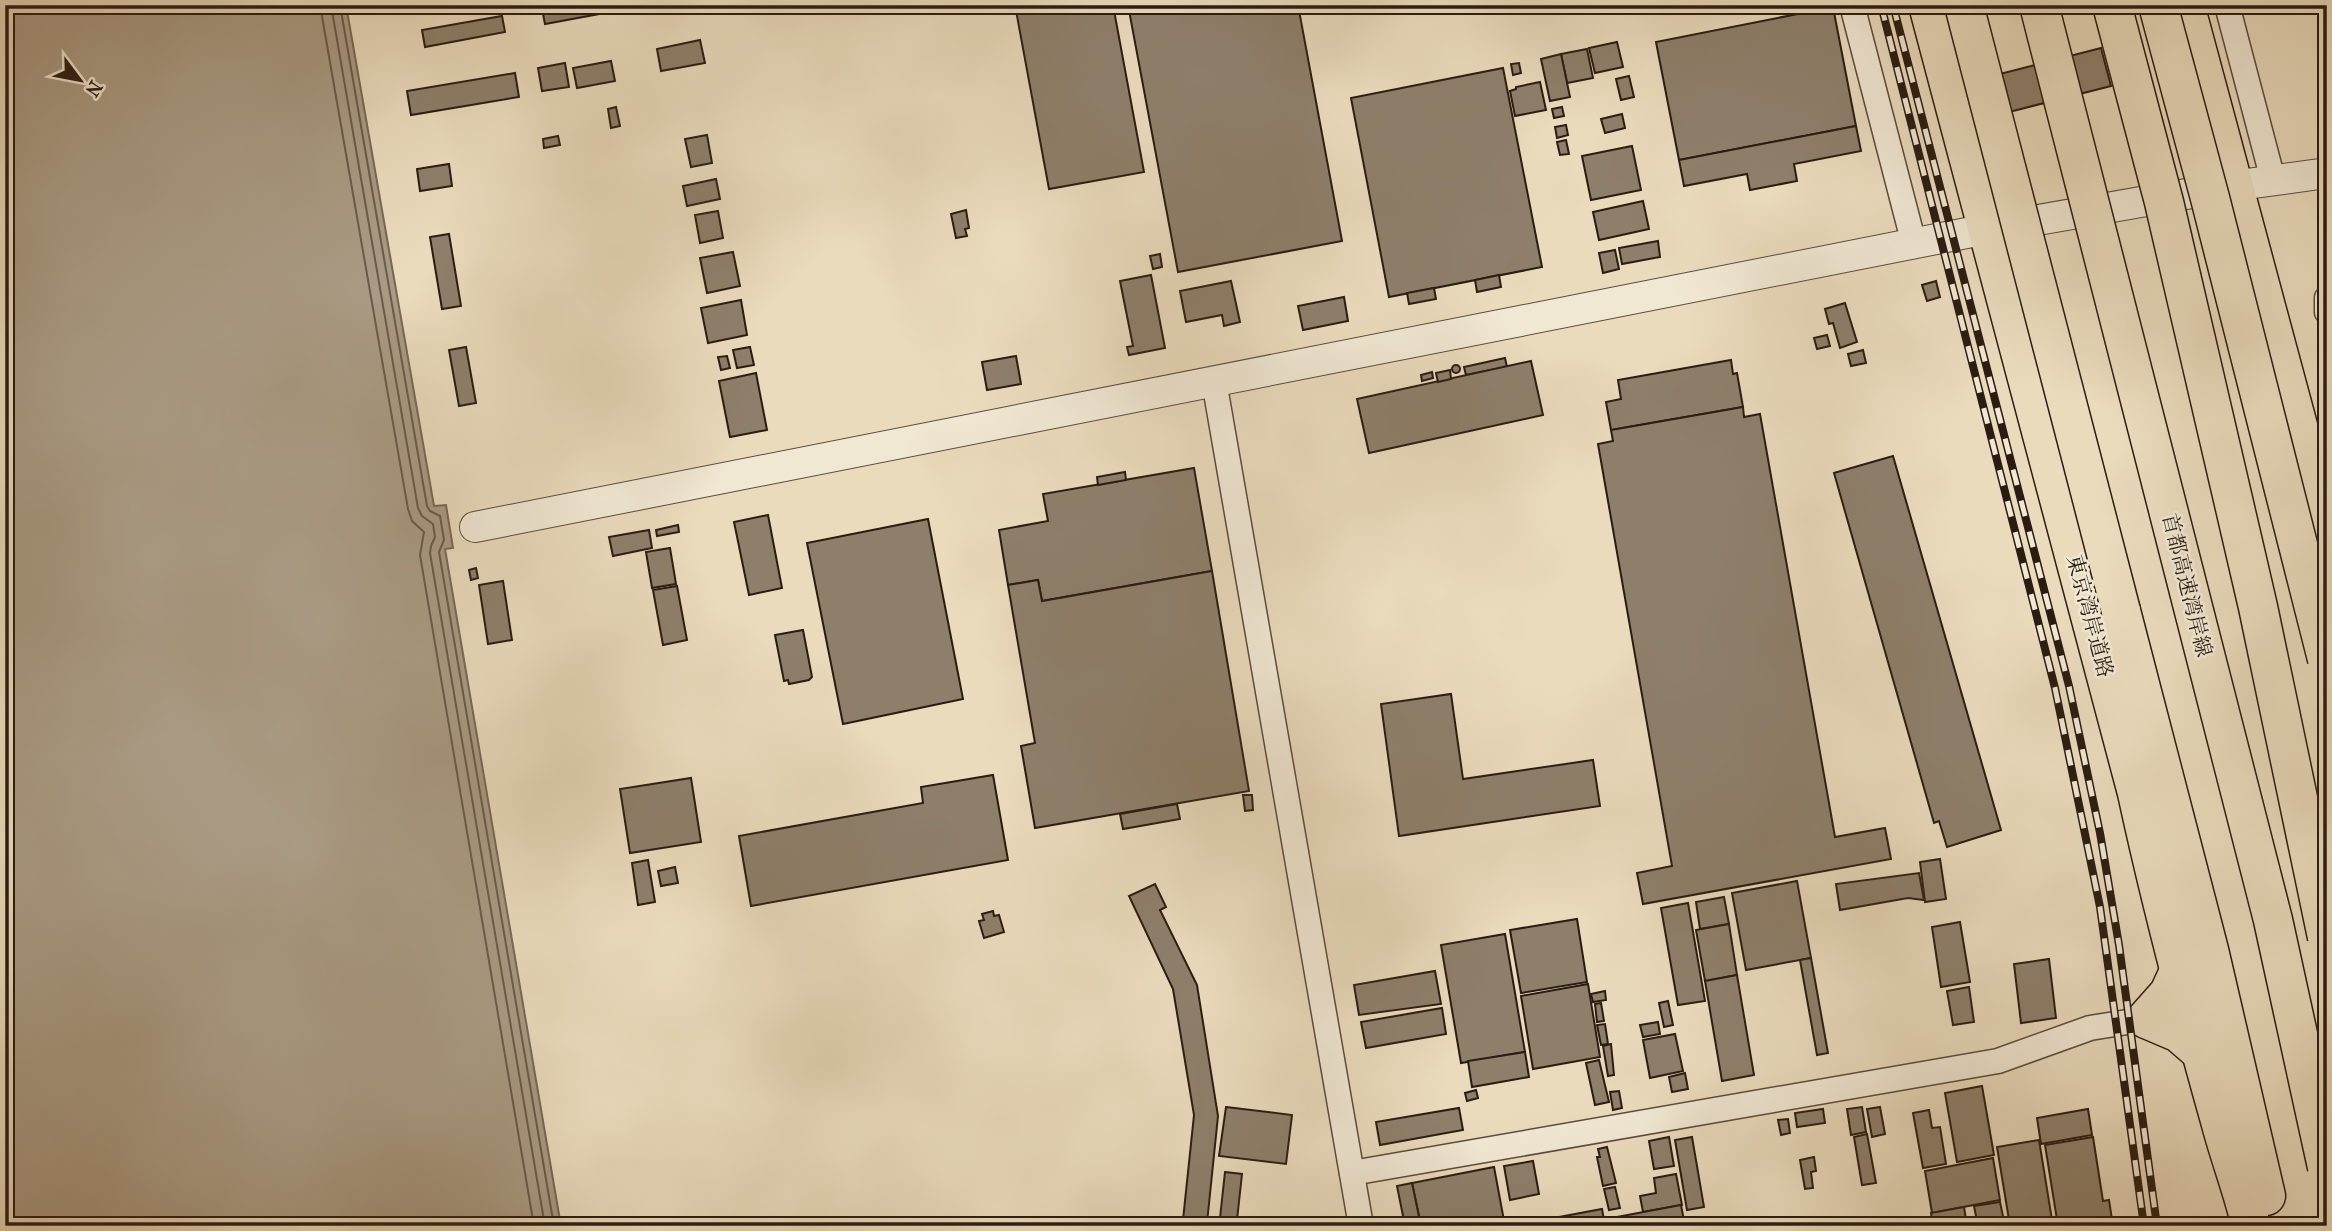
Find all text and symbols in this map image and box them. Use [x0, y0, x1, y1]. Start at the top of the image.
north arrow [46, 46, 116, 116]
text: N [80, 77, 107, 101]
street label: 首都高速湾岸線 [2158, 511, 2216, 659]
street label: 東京湾岸道路 [2062, 552, 2118, 680]

